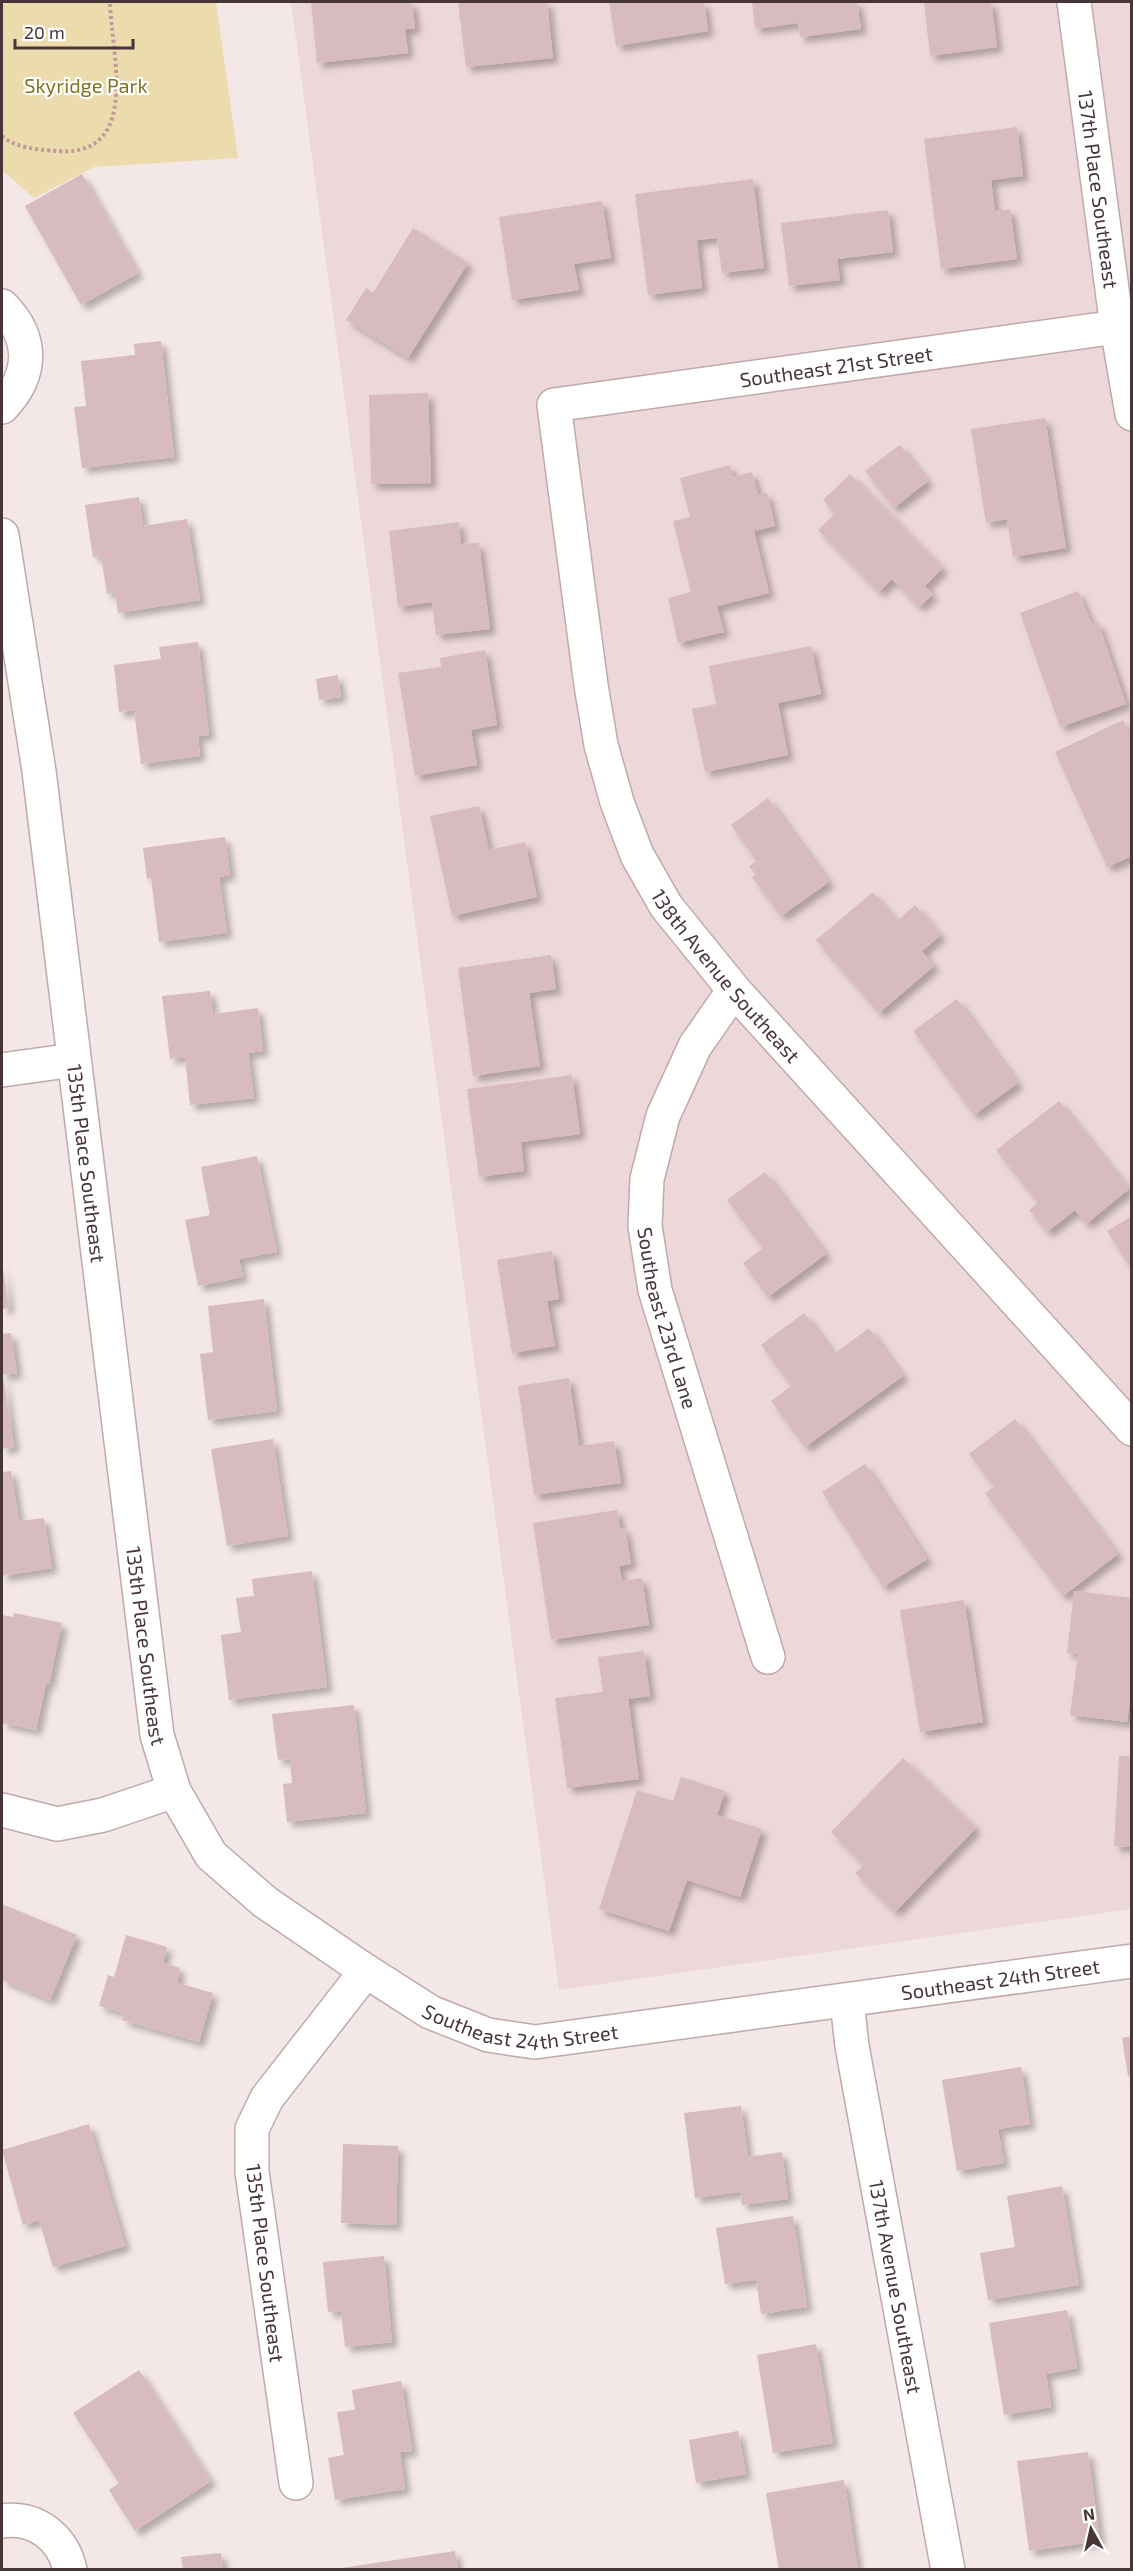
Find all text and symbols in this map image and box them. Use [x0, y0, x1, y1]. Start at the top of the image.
scale bar [15, 12, 134, 50]
text: 20 m [24, 21, 65, 43]
park label: Skyridge Park [24, 73, 148, 97]
street label: 137th Place Southeast [1074, 89, 1124, 290]
street label: Southeast 21st Street [738, 341, 934, 391]
street label: 138th Avenue Southeast [647, 885, 806, 1067]
street label: 135th Place Southeast [63, 1063, 111, 1264]
street label: Southeast 23rd Lane [633, 1225, 703, 1412]
street label: 135th Place Southeast [122, 1545, 171, 1748]
street label: Southeast 24th Street [900, 1953, 1102, 2004]
street label: Southeast 24th Street [418, 1998, 620, 2055]
street label: 135th Place Southeast [242, 2162, 290, 2364]
street label: 137th Avenue Southeast [865, 2178, 928, 2396]
north arrow [1061, 2499, 1121, 2559]
text: N [1082, 2503, 1096, 2524]

